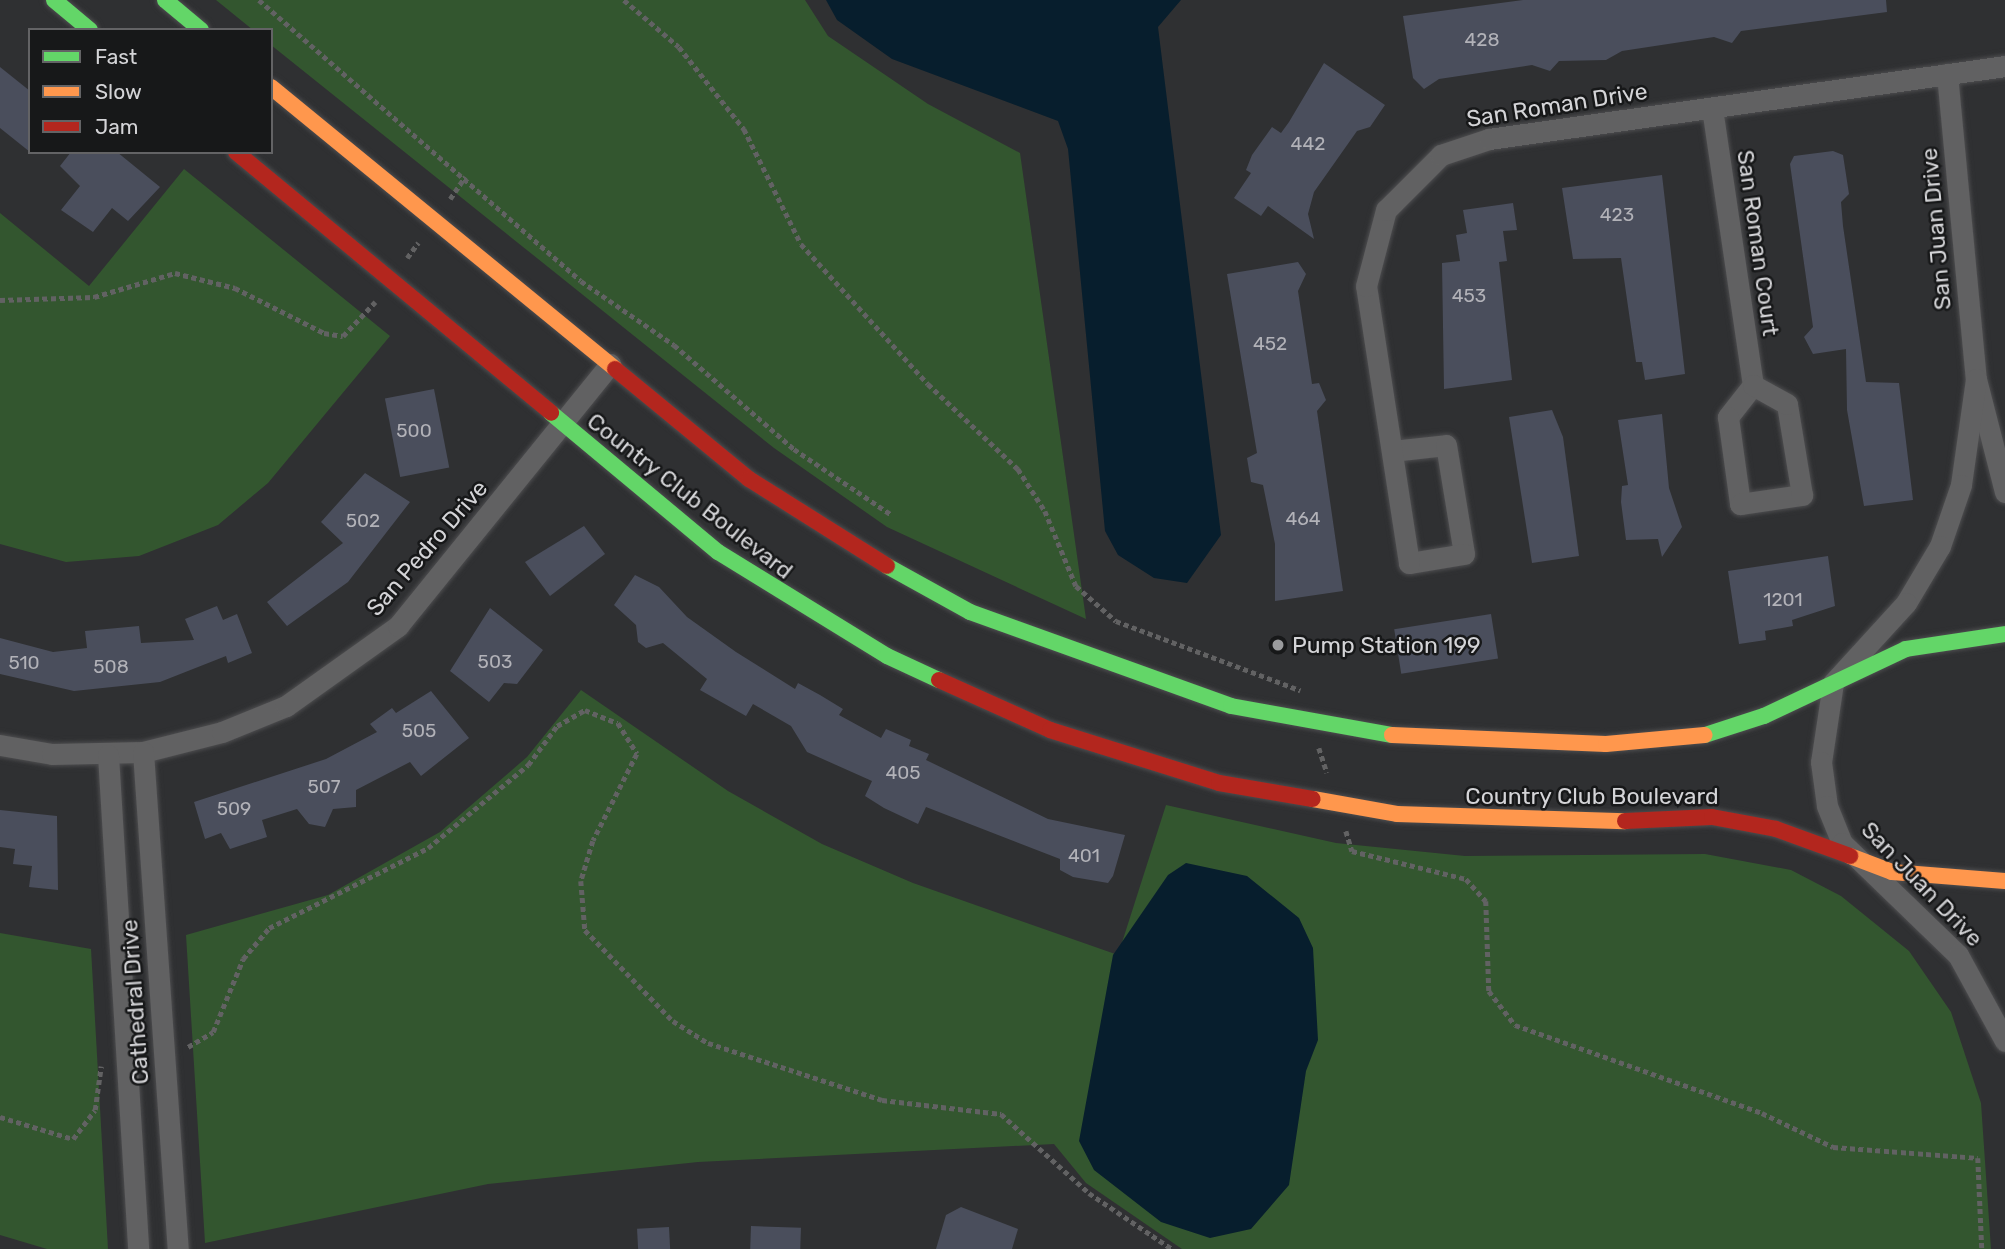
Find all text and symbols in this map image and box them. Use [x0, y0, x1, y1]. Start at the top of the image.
legend [28, 28, 273, 154]
house number: 428 [1464, 29, 1500, 51]
text: Fast [95, 44, 137, 69]
street label: San Roman Drive [1465, 77, 1649, 133]
text: Slow [95, 79, 142, 104]
text: Jam [95, 114, 139, 139]
house number: 442 [1291, 133, 1325, 155]
street label: San Juan Drive [1915, 147, 1957, 311]
street label: San Roman Court [1731, 148, 1785, 338]
house number: 423 [1600, 204, 1634, 226]
house number: 453 [1452, 285, 1486, 307]
house number: 452 [1253, 333, 1287, 355]
street label: Country Club Boulevard [581, 407, 799, 585]
house number: 500 [396, 420, 432, 442]
street label: San Pedro Drive [361, 475, 493, 621]
house number: 464 [1285, 508, 1321, 530]
house number: 502 [346, 510, 380, 532]
house number: 1201 [1763, 589, 1803, 611]
place label: Pump Station 199 [1292, 631, 1481, 659]
marker: Pump Station 199 [1270, 637, 1286, 653]
house number: 503 [478, 651, 512, 673]
house number: 510 [8, 652, 40, 674]
house number: 508 [93, 656, 129, 678]
house number: 505 [402, 720, 436, 742]
house number: 405 [885, 762, 921, 784]
house number: 507 [307, 776, 341, 798]
street label: Country Club Boulevard [1465, 782, 1719, 810]
house number: 509 [217, 798, 251, 820]
street label: San Juan Drive [1856, 816, 1988, 952]
house number: 401 [1068, 845, 1100, 867]
street label: Cathedral Drive [115, 919, 155, 1085]

